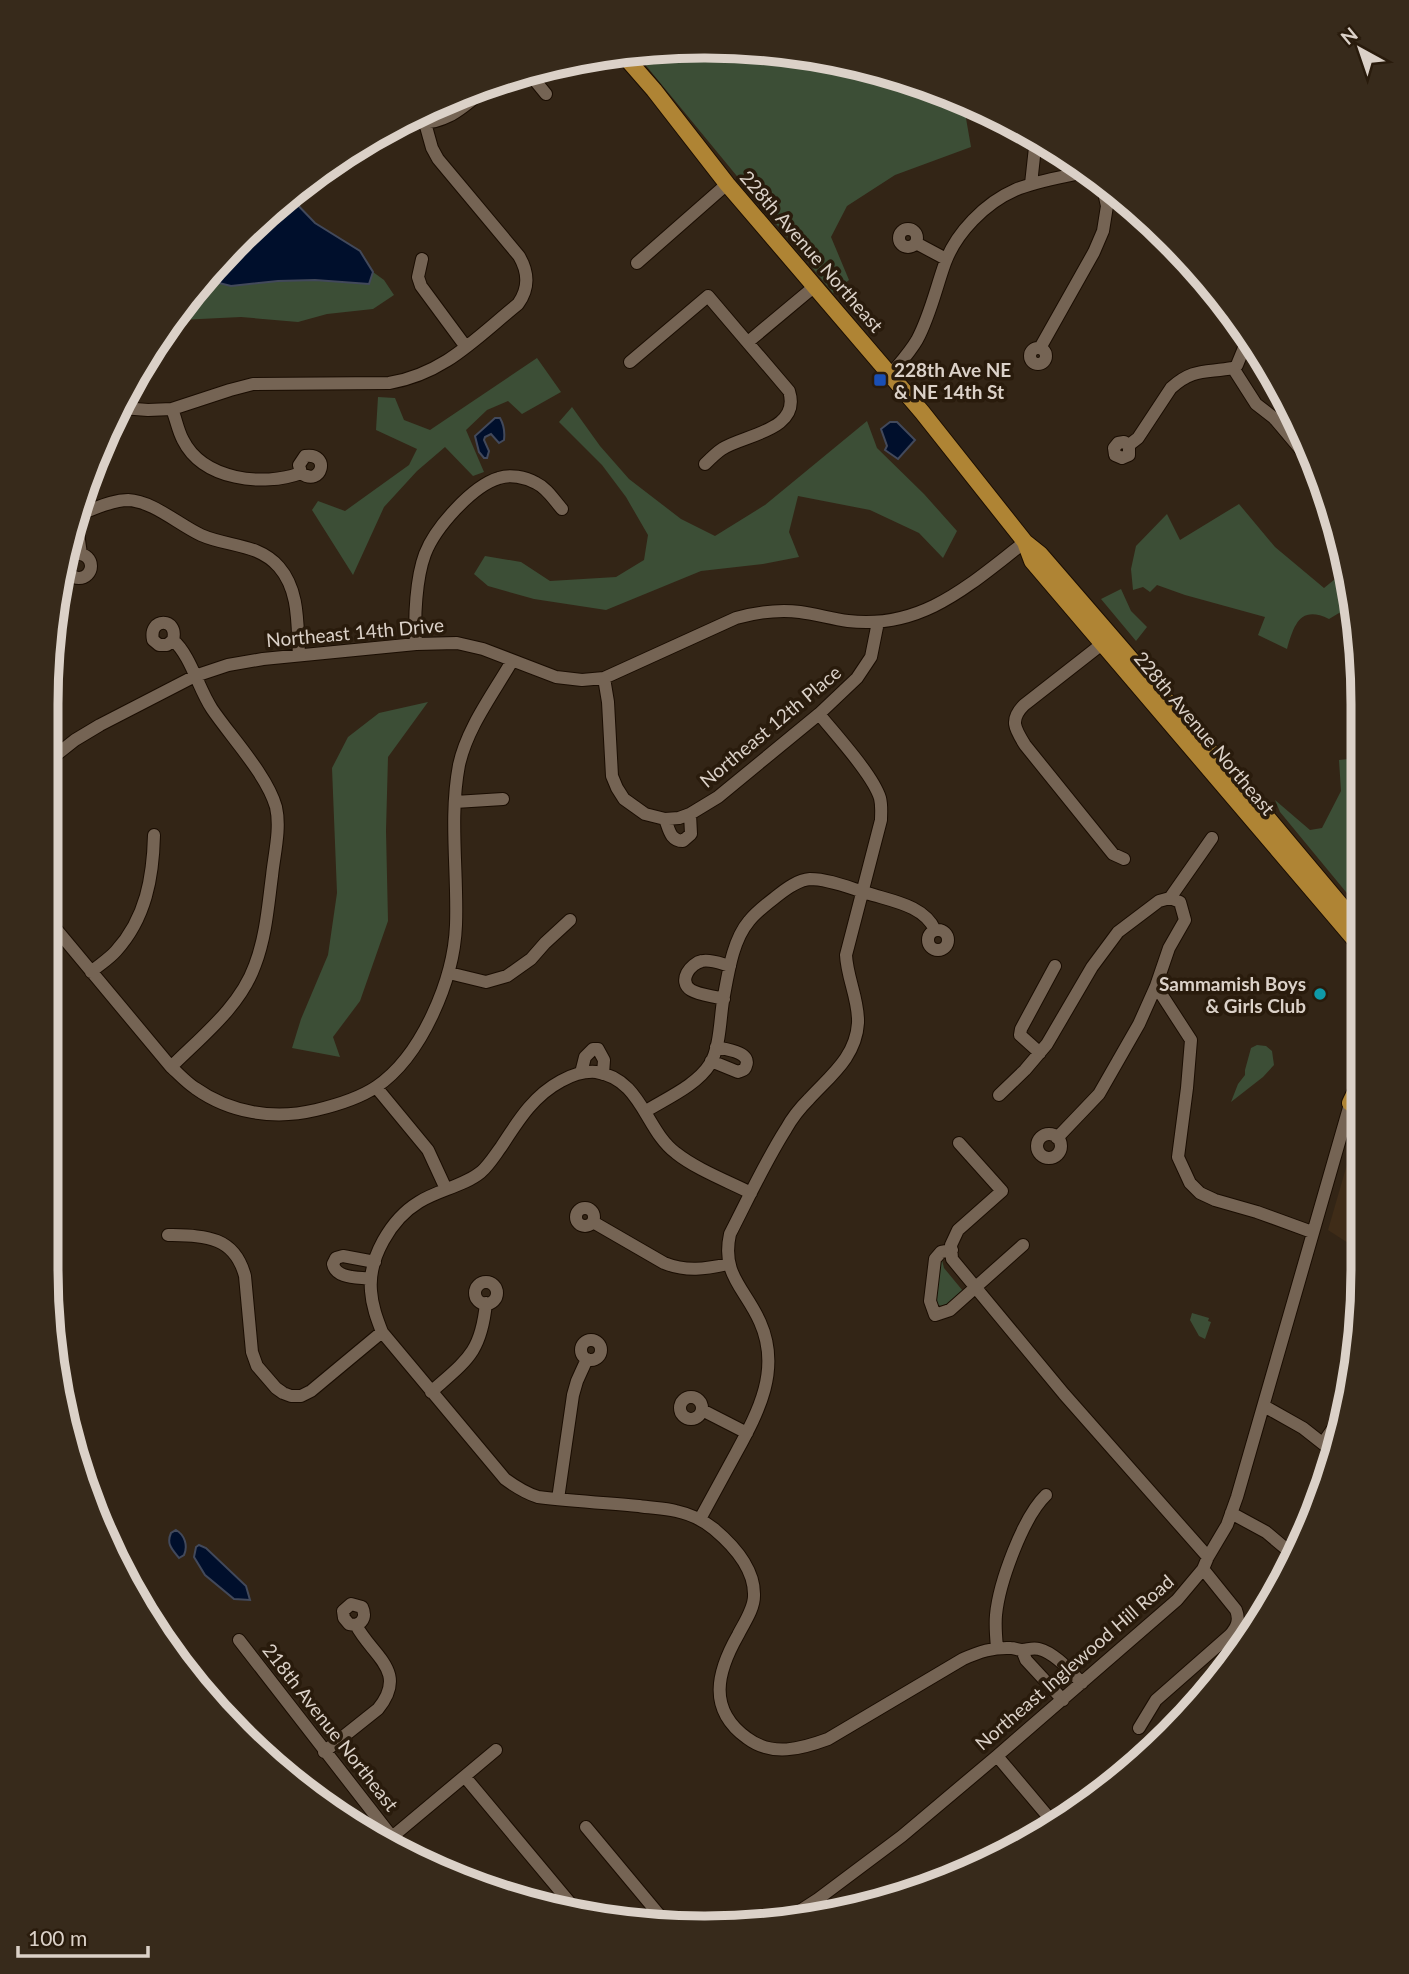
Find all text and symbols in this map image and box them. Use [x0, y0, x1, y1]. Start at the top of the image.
north arrow [1325, 14, 1395, 84]
text: N [1336, 22, 1362, 49]
street label: 228th Avenue Northeast [736, 166, 888, 337]
place label: 228th Ave NE & NE 14th St [894, 358, 1011, 403]
marker: 228th Ave NE & NE 14th St [872, 372, 888, 388]
street label: Northeast 14th Drive [265, 613, 445, 651]
street label: 228th Avenue Northeast [1130, 647, 1280, 820]
street label: Northeast 12th Place [695, 660, 845, 792]
place label: Sammamish Boys & Girls Club [1159, 972, 1306, 1017]
marker: Sammamish Boys & Girls Club [1312, 986, 1328, 1002]
street label: Northeast Inglewood Hill Road [970, 1570, 1178, 1754]
street label: 218th Avenue Northeast [258, 1639, 404, 1816]
scale bar [18, 1914, 147, 1958]
text: 100 m [28, 1925, 87, 1950]

